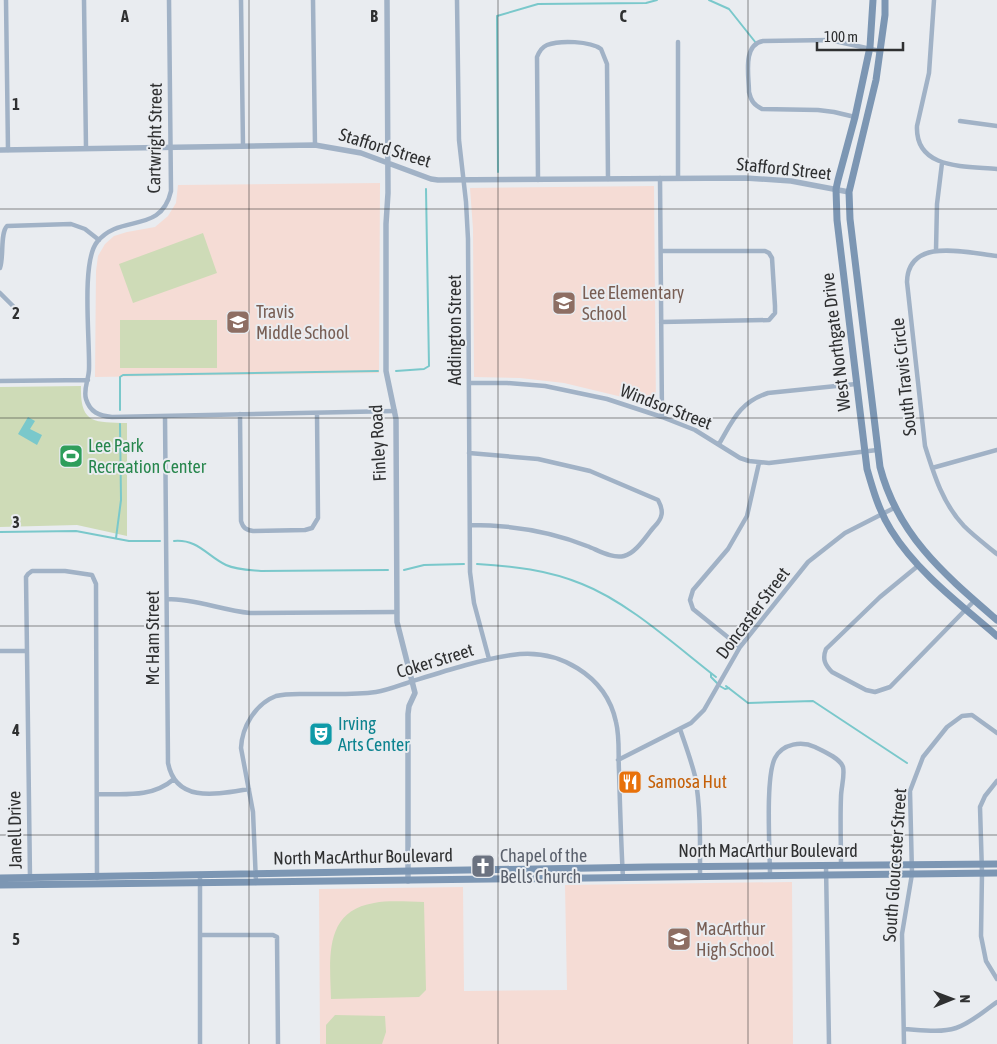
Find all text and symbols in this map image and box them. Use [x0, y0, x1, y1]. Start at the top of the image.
text: A [120, 7, 129, 25]
text: B [370, 7, 378, 25]
text: C [619, 7, 627, 25]
scale bar [817, 20, 903, 52]
text: 100 m [824, 28, 858, 45]
street label: Cartwright Street [143, 83, 166, 193]
text: 1 [12, 95, 20, 113]
street label: Stafford Street [337, 124, 434, 171]
street label: Stafford Street [736, 153, 832, 184]
street label: West Northgate Drive [817, 272, 854, 412]
street label: Addington Street [444, 275, 465, 385]
place label: Lee Elementary School [582, 282, 684, 324]
school or university icon: Lee Elementary School [551, 290, 577, 316]
place label: Travis Middle School [256, 301, 349, 343]
text: 2 [12, 304, 20, 322]
school or university icon: Travis Middle School [225, 309, 251, 335]
street label: South Travis Circle [887, 317, 920, 437]
street label: Windsor Street [617, 379, 715, 434]
street label: Finley Road [365, 404, 390, 482]
place label: Lee Park Recreation Center [88, 435, 207, 477]
sports icon: Lee Park Recreation Center [58, 443, 84, 469]
text: 3 [12, 513, 20, 531]
street label: Doncaster Street [711, 563, 794, 663]
street label: Mc Ham Street [142, 591, 163, 685]
street label: Coker Street [394, 639, 476, 682]
place label: Irving Arts Center [338, 713, 410, 755]
text: 4 [11, 721, 20, 739]
theatre icon: Irving Arts Center [308, 721, 334, 747]
restaurant icon: Samosa Hut [617, 769, 643, 795]
place label: Samosa Hut [648, 771, 727, 792]
street label: South Gloucester Street [879, 787, 910, 943]
street label: Janell Drive [3, 791, 26, 869]
street label: North MacArthur Boulevard [678, 840, 858, 861]
street label: North MacArthur Boulevard [273, 844, 453, 869]
place label: Chapel of the Bells Church [500, 845, 587, 887]
church icon: Chapel of the Bells Church [470, 853, 496, 879]
place label: MacArthur High School [696, 918, 774, 960]
school or university icon: MacArthur High School [666, 926, 692, 952]
text: 5 [12, 930, 20, 948]
north arrow [927, 974, 977, 1024]
text: N [957, 995, 973, 1003]

